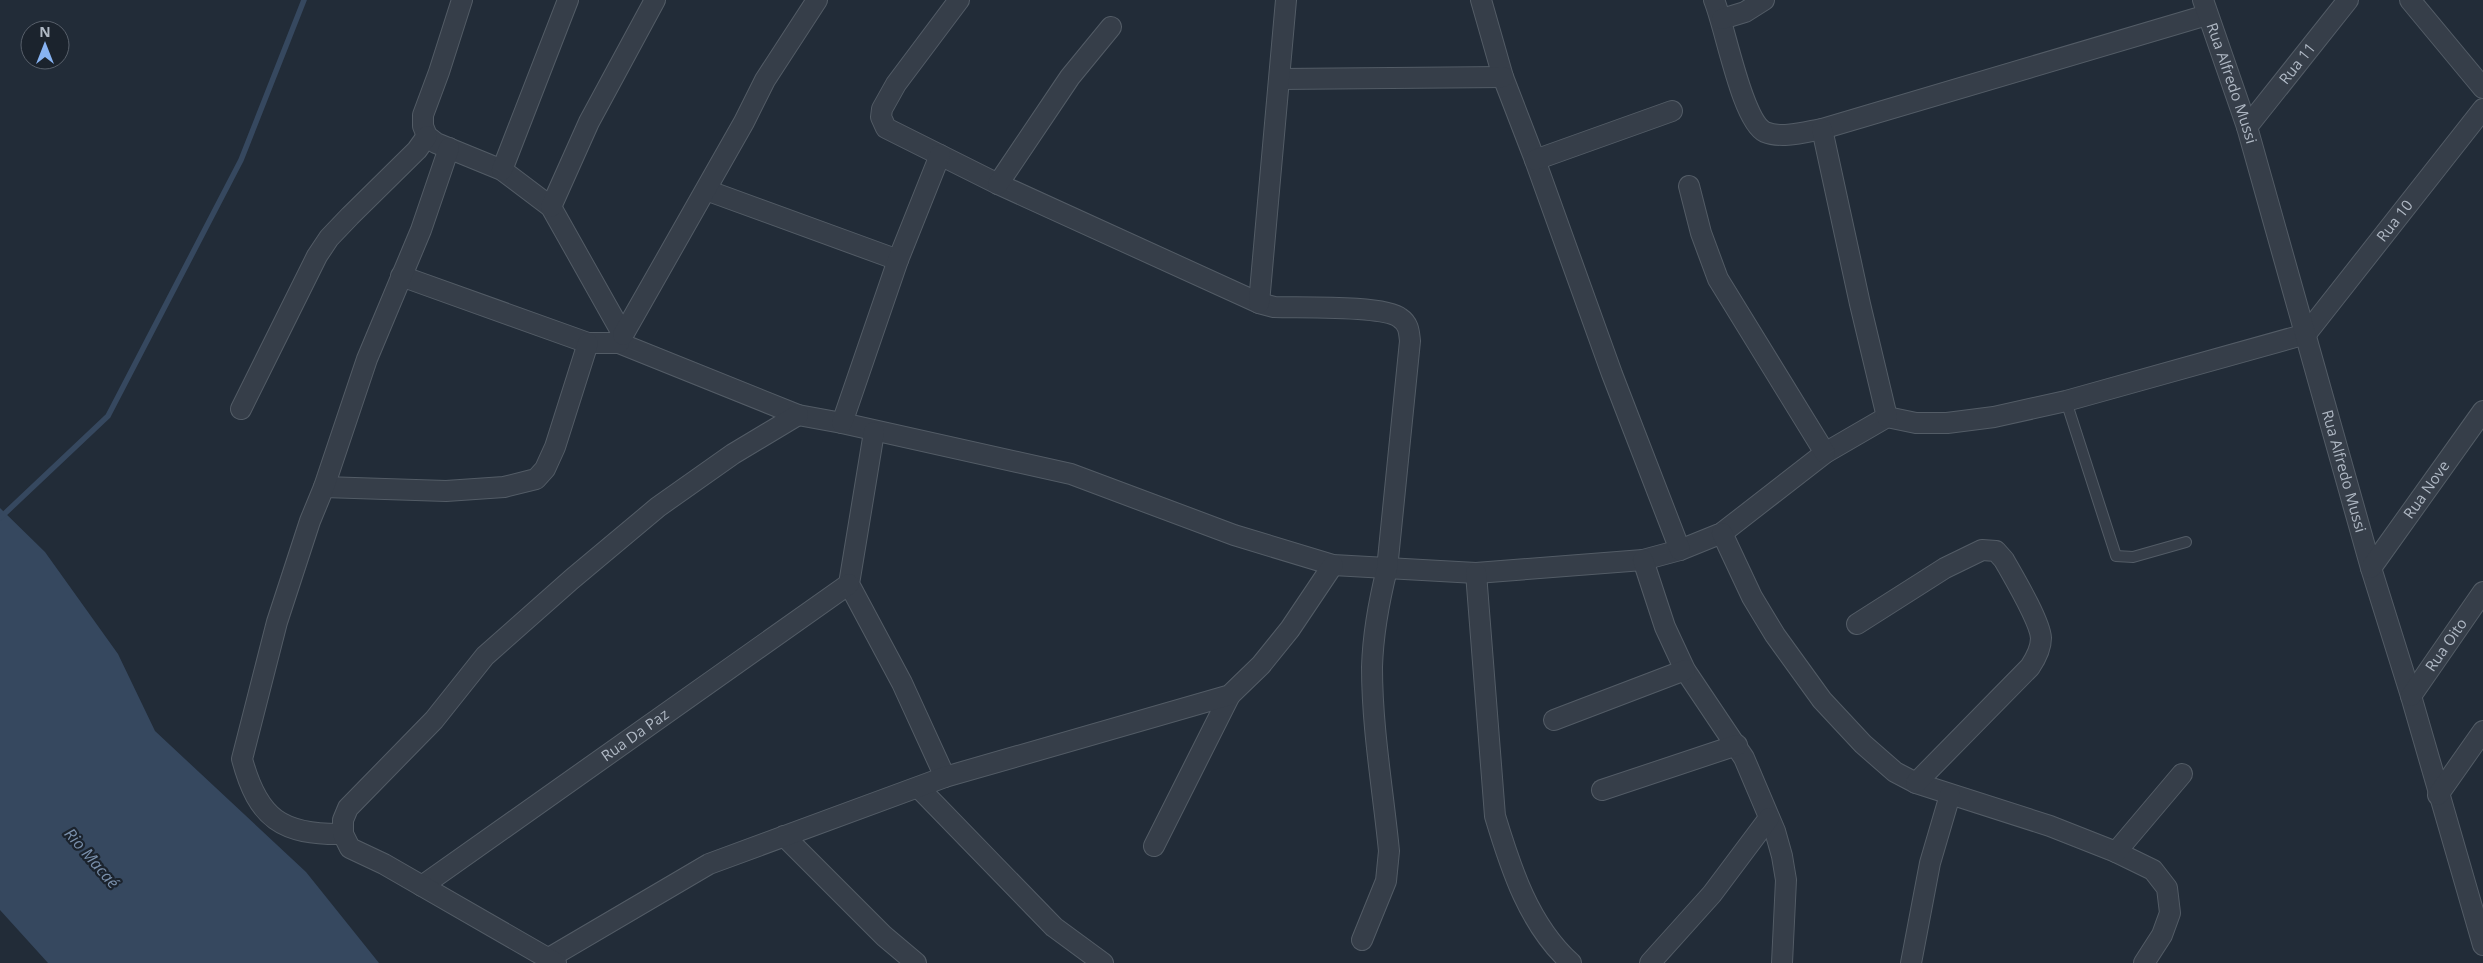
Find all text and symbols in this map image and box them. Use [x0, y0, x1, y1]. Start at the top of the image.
north arrow [20, 20, 70, 70]
street label: Rua Alfredo Mussi [2203, 20, 2262, 146]
text: N [39, 22, 51, 41]
street label: Rua 11 [2274, 38, 2319, 88]
street label: Rua 10 [2371, 195, 2417, 245]
street label: Rua Alfredo Mussi [2318, 407, 2372, 535]
street label: Rua Nove [2398, 456, 2454, 522]
street label: Rua Oito [2420, 614, 2471, 675]
street label: Rua Da Paz [597, 704, 672, 765]
water label: Rio Macaé [60, 823, 124, 893]

